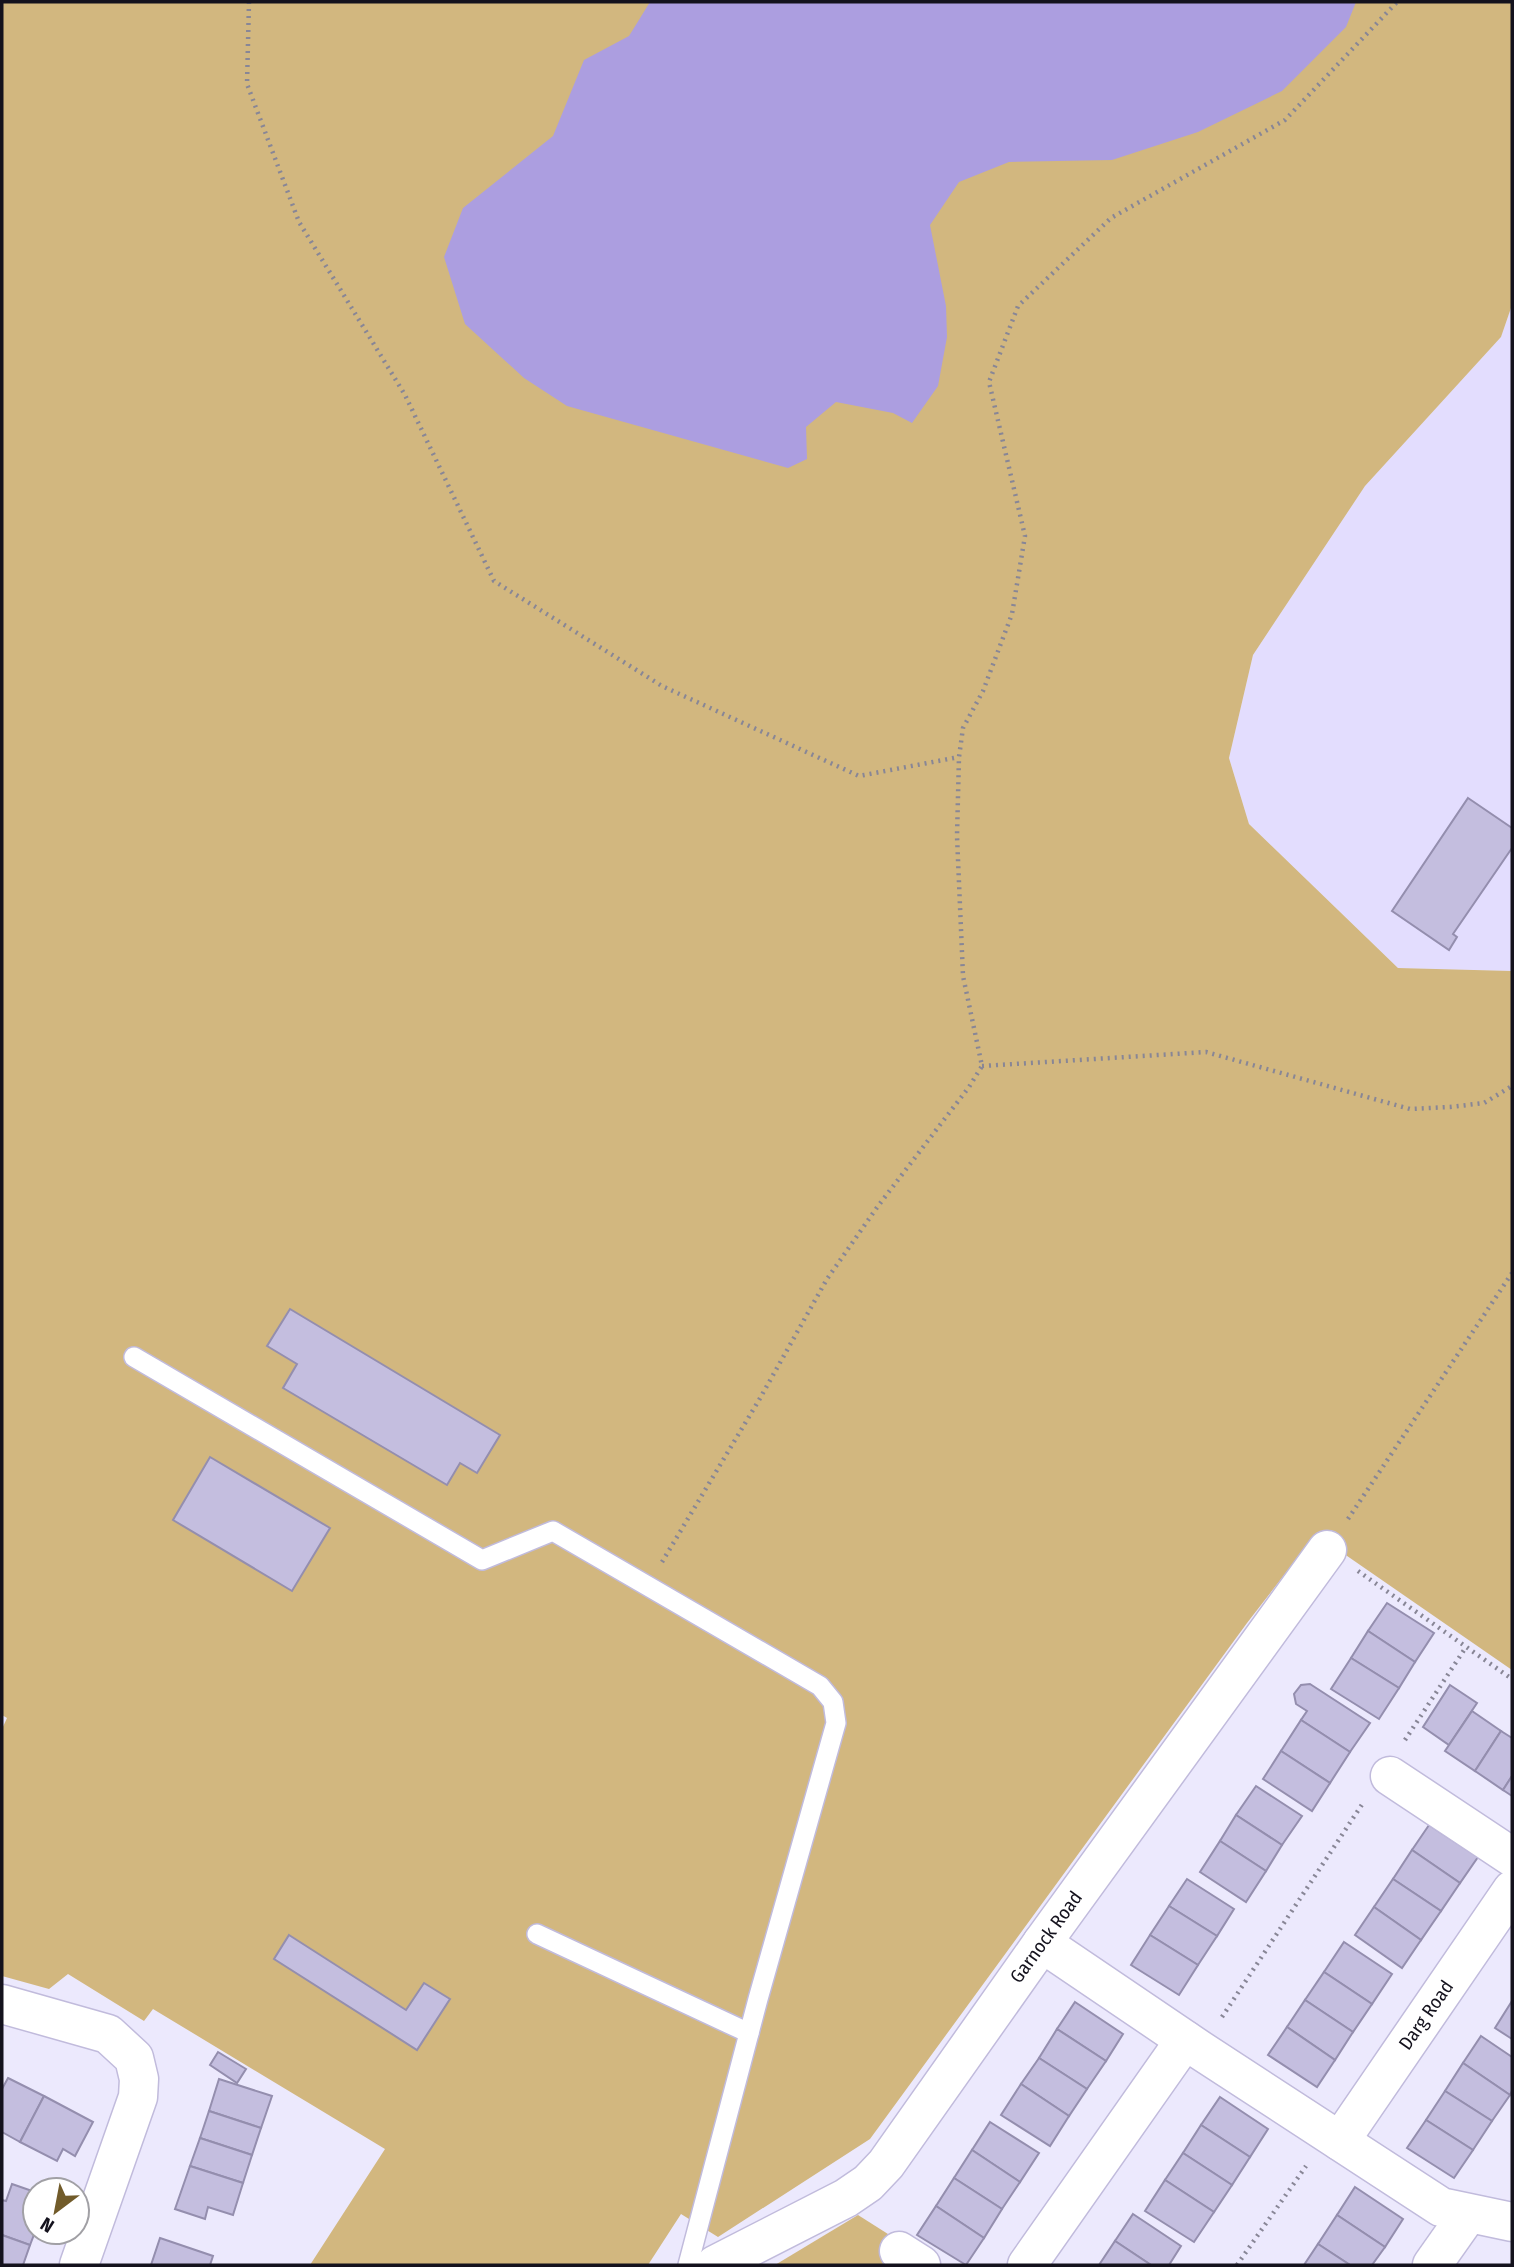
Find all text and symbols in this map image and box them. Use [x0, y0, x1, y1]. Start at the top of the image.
street label: Garnock Road [1005, 1887, 1087, 1987]
street label: Darg Road [1394, 1976, 1458, 2054]
north arrow [21, 2176, 91, 2246]
text: N [36, 2212, 58, 2238]

